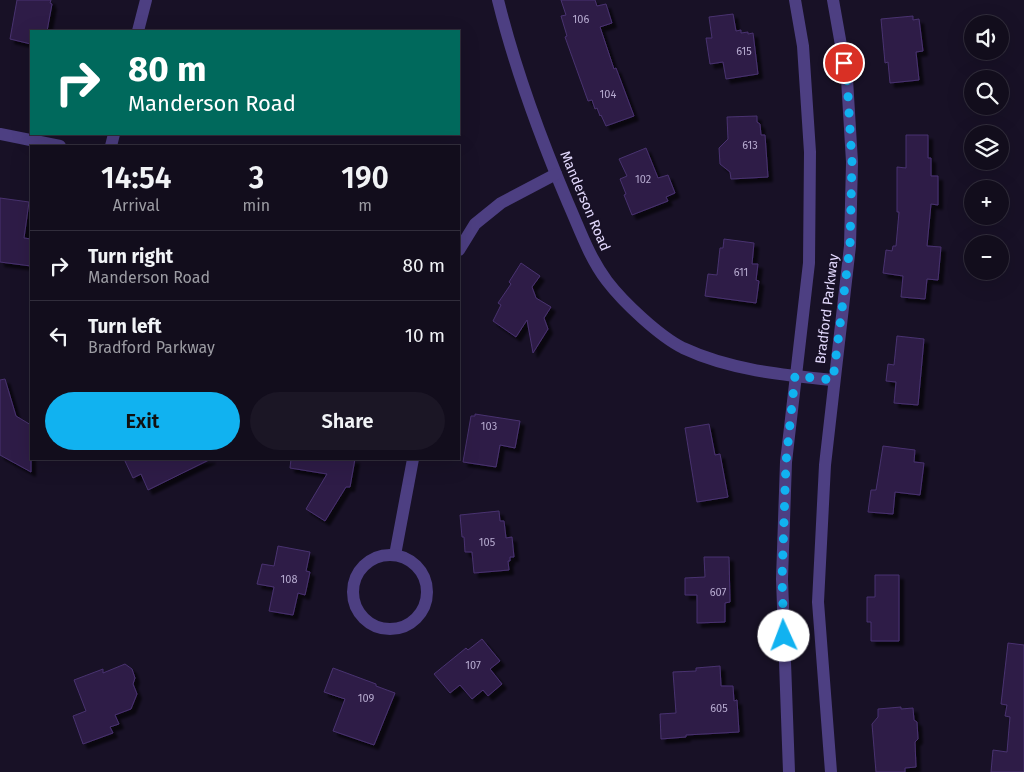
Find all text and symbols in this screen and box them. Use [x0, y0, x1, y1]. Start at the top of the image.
house number: 106 [573, 13, 590, 26]
map controls [964, 15, 1009, 280]
button: sound [964, 15, 1009, 60]
pin [823, 42, 865, 84]
house number: 615 [736, 45, 752, 58]
text: 80 m [128, 48, 207, 90]
icon: arrive [830, 49, 858, 77]
icon: right [45, 50, 110, 115]
button: search [964, 70, 1009, 115]
house number: 104 [600, 88, 617, 101]
text: Manderson Road [128, 90, 296, 117]
button: layers [964, 125, 1009, 170]
house number: 613 [742, 139, 758, 152]
street label: Manderson Road [556, 149, 614, 253]
text: 14:54 [101, 160, 171, 196]
text: 3 [249, 160, 264, 196]
text: 190 [341, 160, 389, 196]
house number: 102 [635, 173, 651, 186]
button: + [964, 180, 1009, 225]
text: Arrival [113, 196, 160, 215]
text: min [243, 196, 270, 215]
text: m [358, 196, 372, 215]
button: − [964, 235, 1009, 280]
text: Turn right [88, 245, 173, 268]
icon: right [45, 252, 73, 280]
street label: Bradford Parkway [812, 253, 842, 365]
text: 80 m [403, 254, 445, 277]
house number: 611 [734, 266, 748, 279]
text: Manderson Road [88, 268, 210, 287]
text: Turn left [88, 315, 162, 338]
icon: left [45, 322, 73, 350]
text: 10 m [405, 324, 445, 347]
text: Bradford Parkway [88, 338, 215, 357]
button: Exit [45, 392, 240, 450]
button: Share [250, 392, 445, 450]
house number: 103 [481, 420, 497, 433]
house number: 105 [479, 536, 496, 549]
house number: 108 [281, 573, 297, 586]
house number: 607 [710, 586, 726, 599]
position arrow [757, 609, 809, 661]
house number: 107 [465, 659, 481, 672]
house number: 109 [358, 692, 375, 705]
house number: 605 [710, 702, 728, 715]

